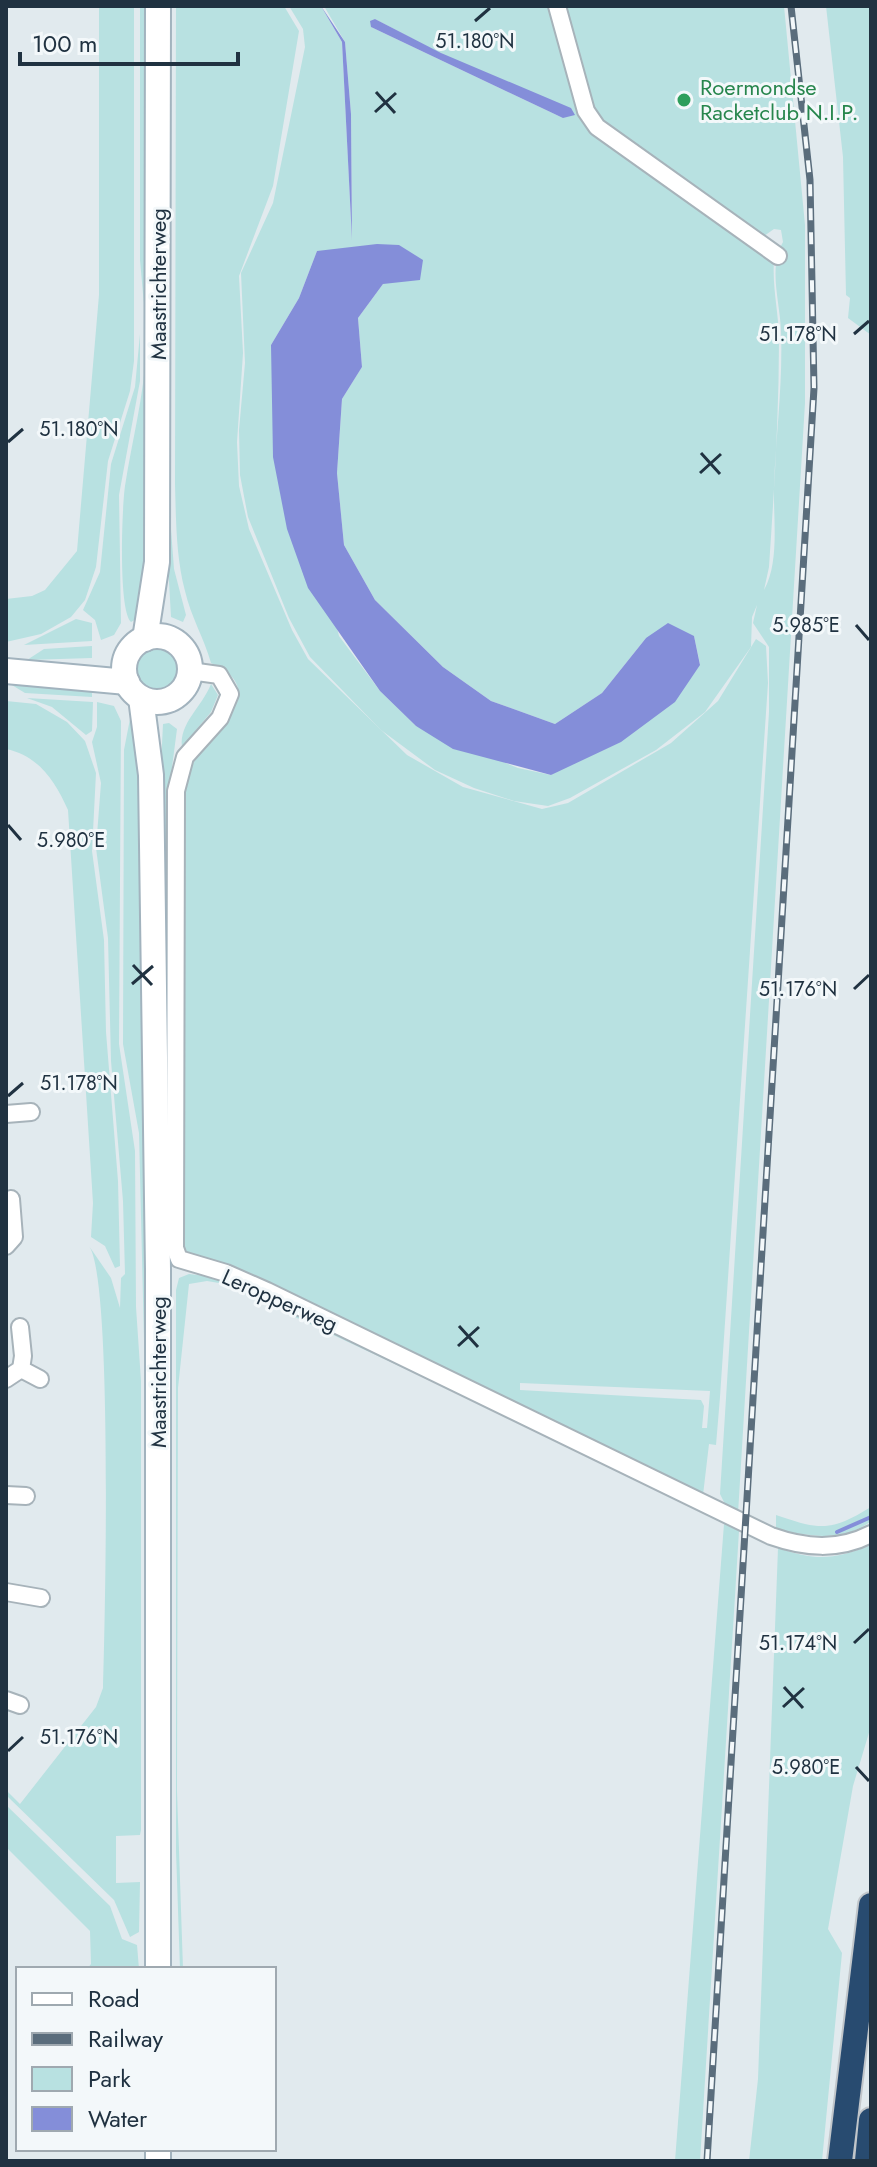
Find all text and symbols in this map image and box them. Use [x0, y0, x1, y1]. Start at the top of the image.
scale bar [20, 16, 238, 66]
text: 100 m [32, 26, 98, 61]
text: 51.180°N [435, 27, 515, 56]
place label: Roermondse Racketclub N.I.P. [700, 71, 858, 128]
marker: Roermondse Racketclub N.I.P. [675, 91, 693, 109]
street label: Maastrichterweg [142, 208, 174, 360]
text: 51.178°N [759, 320, 837, 349]
text: 51.180°N [39, 415, 119, 444]
text: 5.985°E [772, 611, 840, 640]
text: 5.980°E [37, 826, 105, 855]
text: 51.176°N [759, 975, 837, 1004]
text: 51.178°N [40, 1069, 118, 1098]
street label: Leropperweg [217, 1260, 343, 1340]
street label: Maastrichterweg [142, 1296, 174, 1448]
text: 51.174°N [759, 1629, 837, 1658]
text: 51.176°N [40, 1723, 118, 1752]
text: 5.980°E [772, 1753, 840, 1782]
legend [16, 1967, 276, 2151]
text: Road [88, 1981, 140, 2016]
text: Railway [88, 2021, 163, 2056]
text: Park [88, 2061, 131, 2096]
text: Water [88, 2101, 148, 2136]

